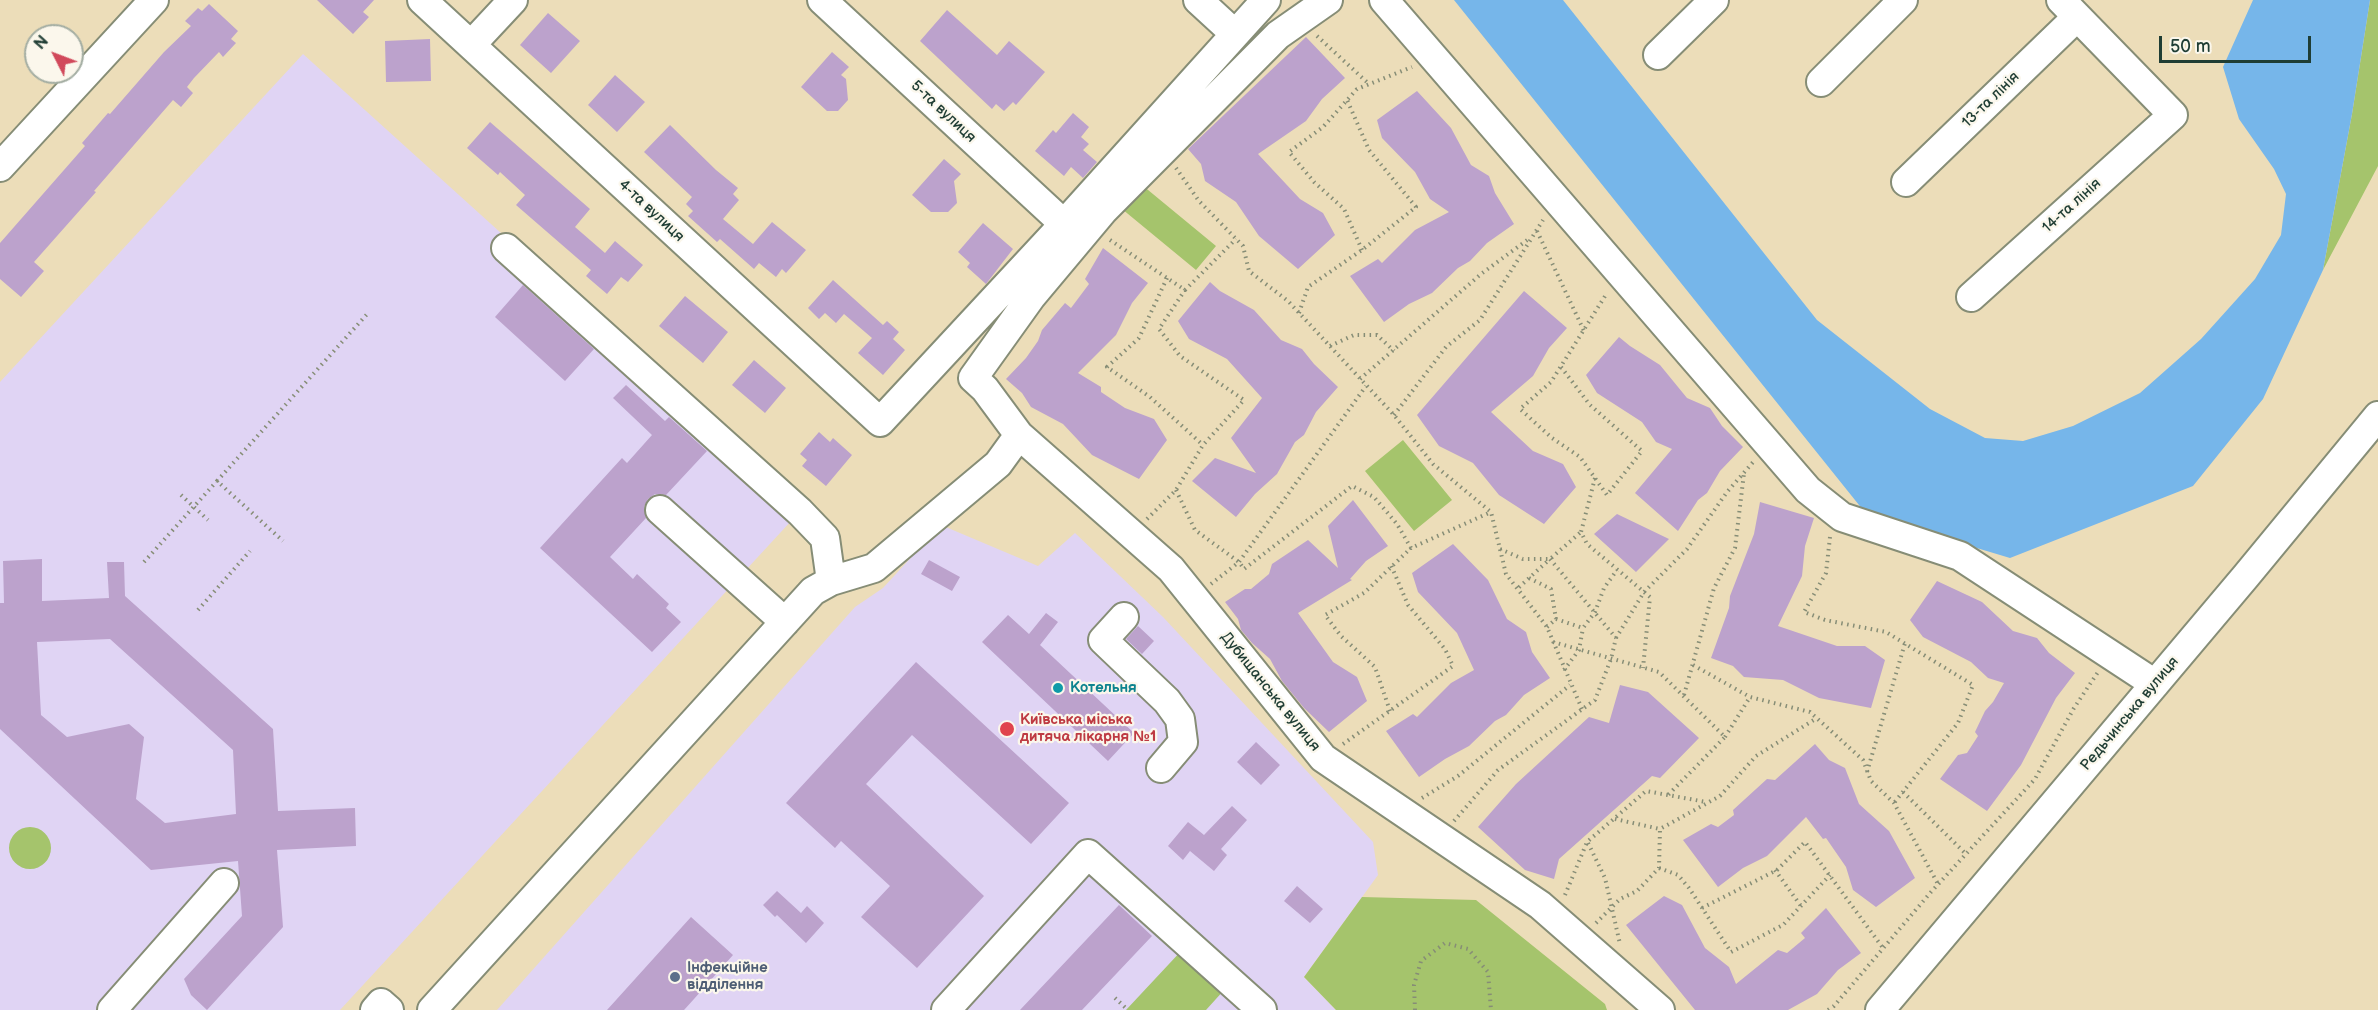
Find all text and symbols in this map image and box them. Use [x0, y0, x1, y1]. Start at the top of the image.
north arrow [24, 24, 84, 84]
scale bar [2162, 24, 2314, 62]
text: N [31, 32, 53, 54]
text: 50 m [2170, 36, 2211, 57]
street label: 13-та лінія [1959, 68, 2023, 132]
street label: 5-та вулиця [907, 77, 979, 147]
street label: 14-та лінія [2039, 175, 2105, 237]
street label: 4-та вулиця [614, 176, 688, 246]
street label: Дубищанська вулиця [1216, 629, 1324, 755]
street label: Редьчинська вулиця [2077, 653, 2183, 775]
place label: Котельня [1070, 679, 1137, 697]
marker: Котельня [1051, 681, 1065, 695]
place label: Київська міська дитяча лікарня №1 [1020, 711, 1156, 746]
marker: Київська міська дитяча лікарня №1 [998, 720, 1016, 738]
place label: Інфекційне відділення [687, 959, 768, 994]
marker: Інфекційне відділення [668, 970, 682, 984]

